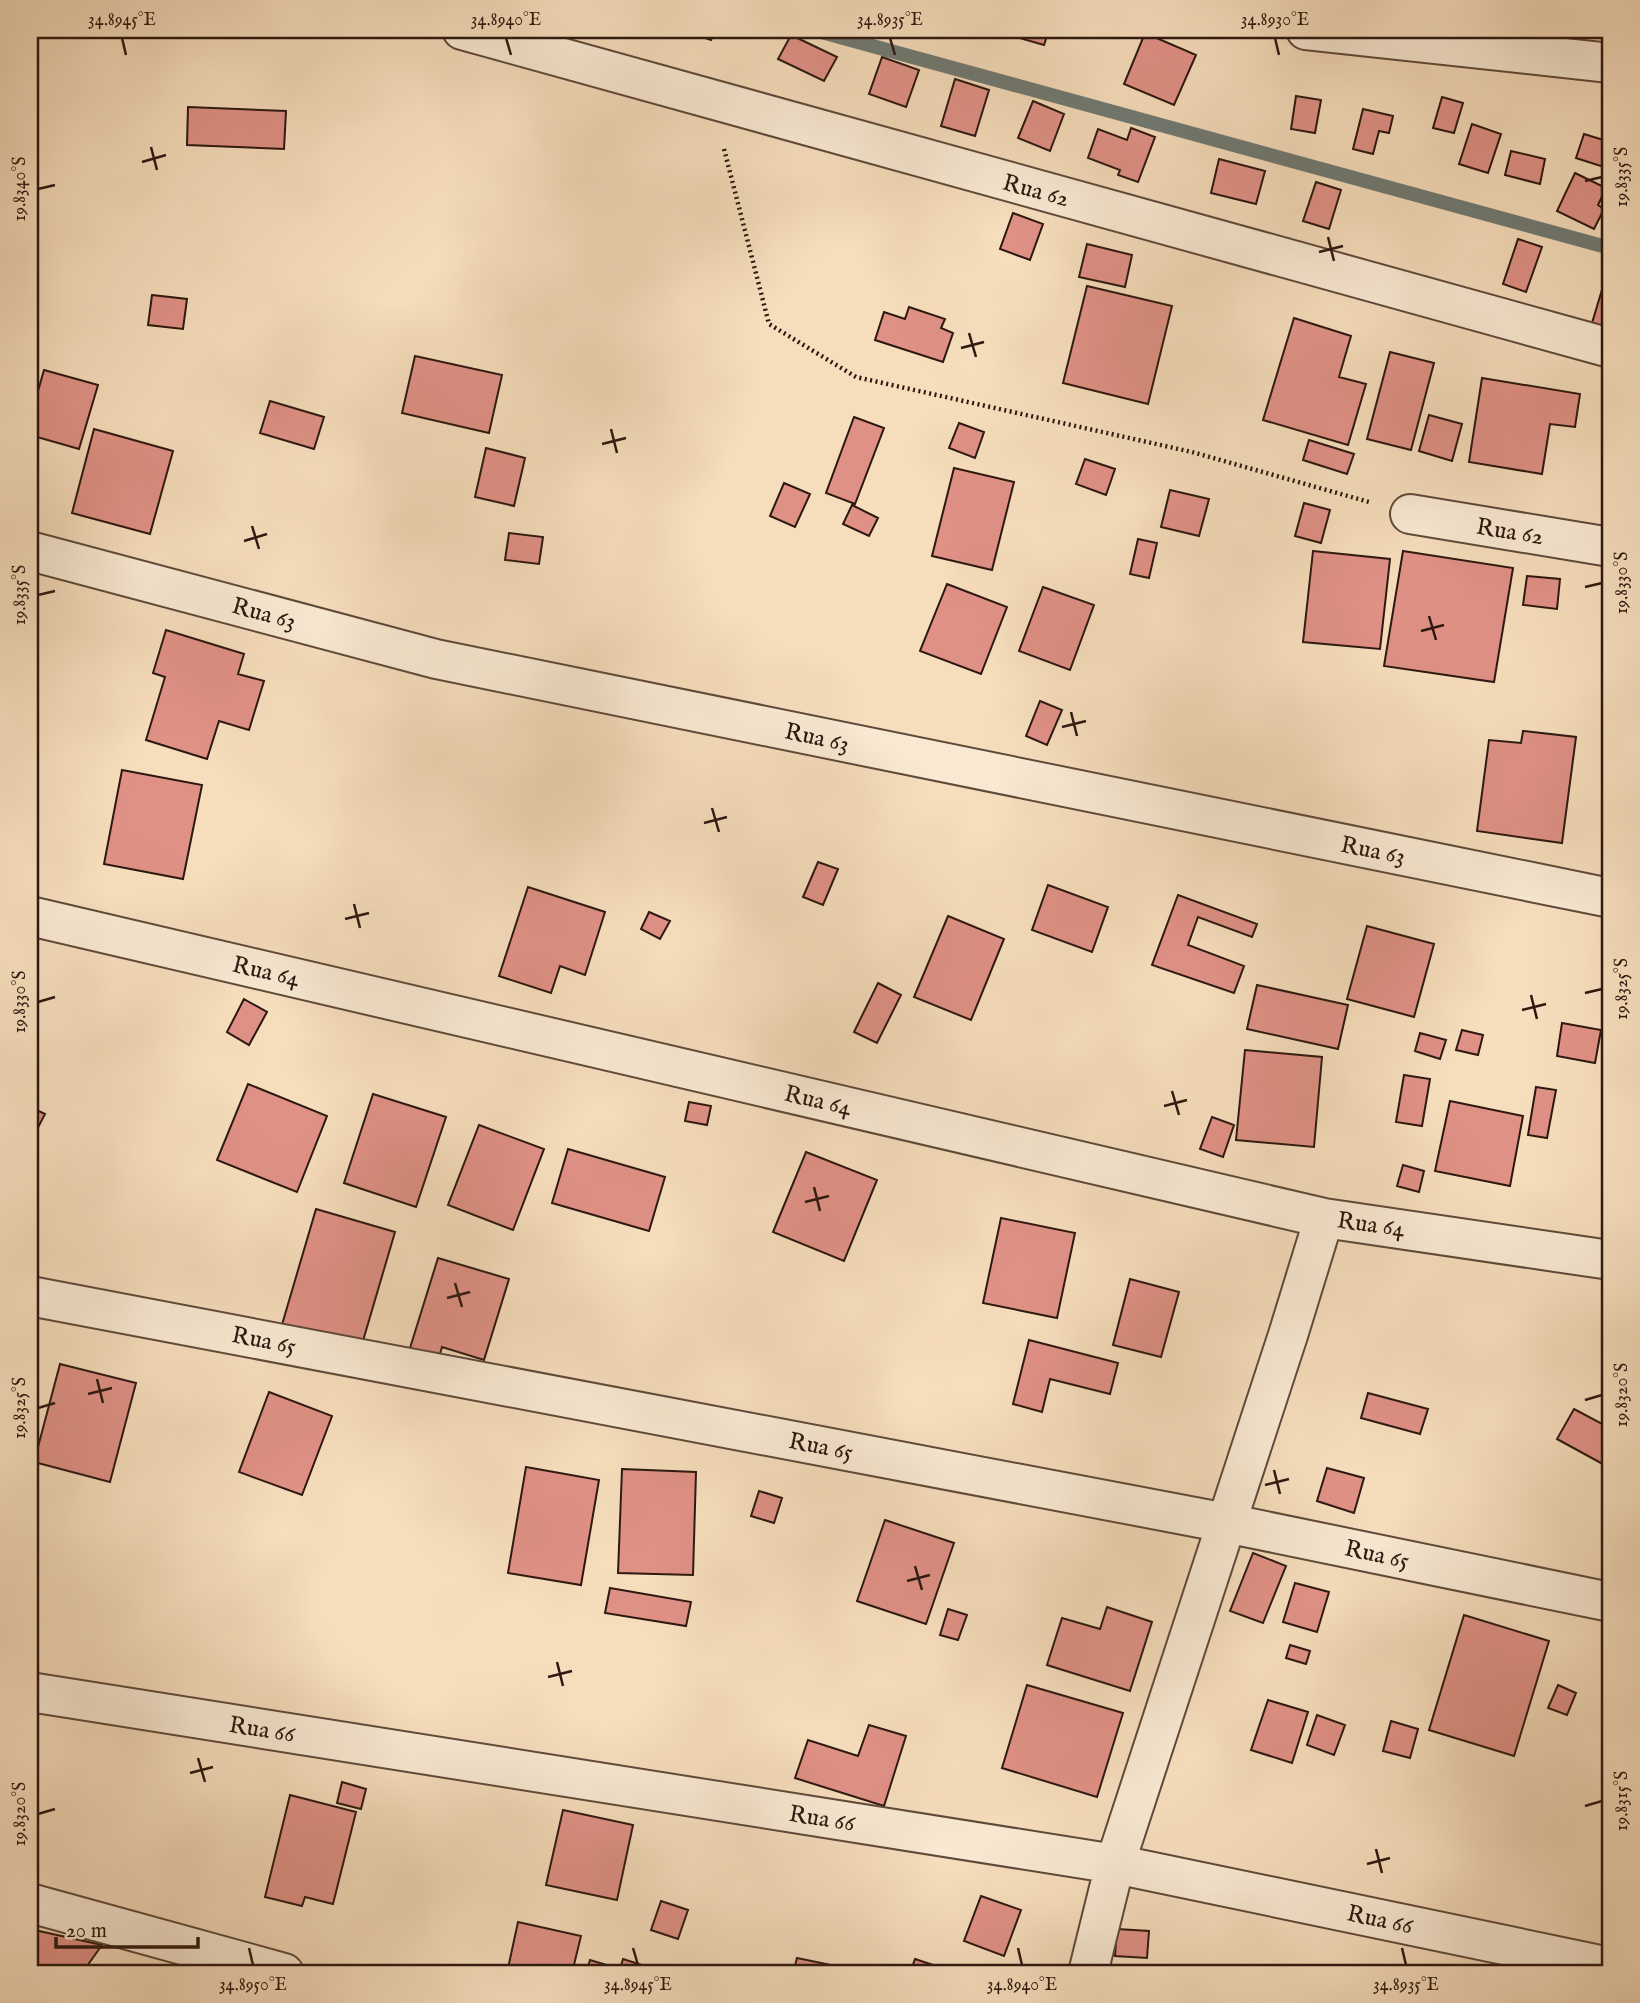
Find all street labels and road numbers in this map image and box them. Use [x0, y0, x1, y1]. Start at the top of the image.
street label: Rua 62 [999, 168, 1072, 215]
street label: Rua 62 [1474, 512, 1546, 553]
street label: Rua 63 [228, 591, 299, 638]
street label: Rua 63 [782, 717, 852, 760]
street label: Rua 63 [1338, 830, 1408, 873]
street label: Rua 64 [229, 950, 303, 995]
street label: Rua 64 [781, 1079, 855, 1124]
street label: Rua 64 [1335, 1205, 1407, 1246]
street label: Rua 65 [229, 1320, 299, 1363]
street label: Rua 65 [786, 1426, 856, 1469]
street label: Rua 65 [1342, 1534, 1412, 1577]
street label: Rua 66 [227, 1710, 298, 1751]
street label: Rua 66 [787, 1799, 858, 1840]
street label: Rua 66 [1344, 1898, 1416, 1943]

